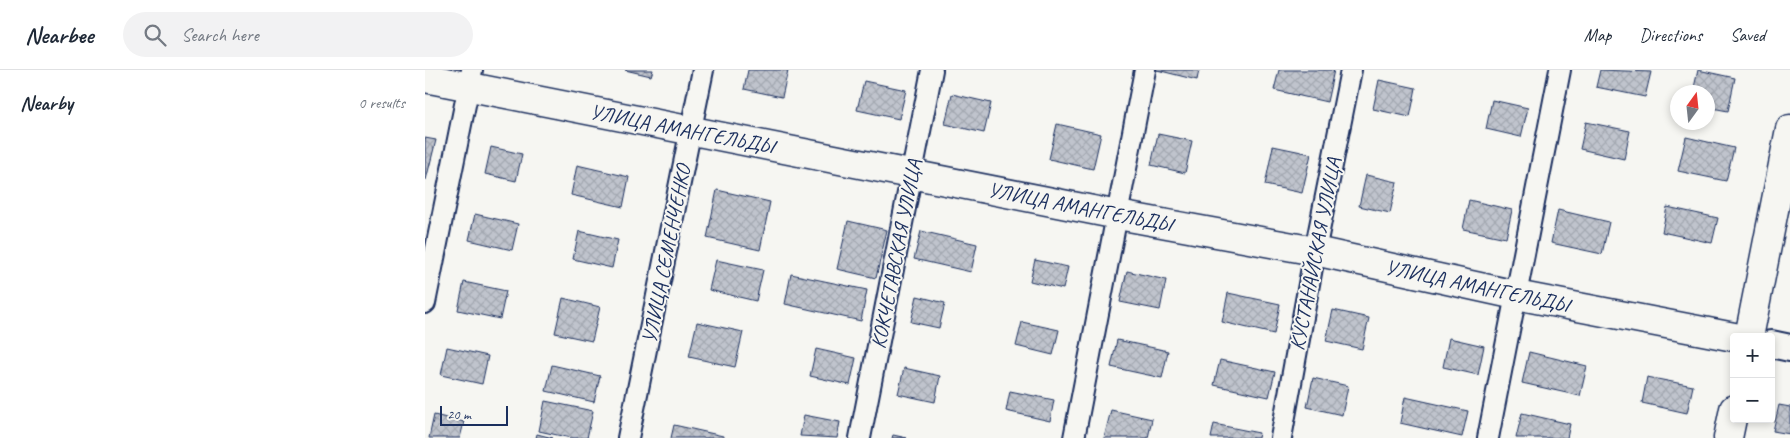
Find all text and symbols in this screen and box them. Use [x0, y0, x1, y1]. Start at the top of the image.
search box [123, 12, 473, 57]
text: Nearbee [25, 20, 93, 50]
icon: search [141, 21, 169, 49]
text: Search here [181, 23, 259, 47]
text: Map [1584, 24, 1611, 46]
text: Directions [1639, 24, 1702, 46]
text: Saved [1730, 24, 1765, 46]
north arrow [1670, 85, 1715, 130]
text: Nearby [20, 90, 73, 116]
text: 0 results [358, 93, 405, 113]
street label: УЛИЦА АМАНГЕЛЬДЫ [588, 98, 780, 160]
street label: КУСТАНАЙСКАЯ УЛИЦА [1284, 155, 1347, 352]
street label: КОКЧЕТАВСКАЯ УЛИЦА [865, 157, 927, 351]
street label: УЛИЦА СЕМЕНЧЕНКО [636, 160, 697, 345]
street label: УЛИЦА АМАНГЕЛЬДЫ [986, 176, 1178, 238]
street label: УЛИЦА АМАНГЕЛЬДЫ [1383, 254, 1575, 319]
map controls [1730, 333, 1775, 423]
button: + [1730, 333, 1775, 378]
button: − [1730, 378, 1775, 423]
scale bar [440, 403, 507, 426]
text: 20 m [447, 406, 471, 423]

